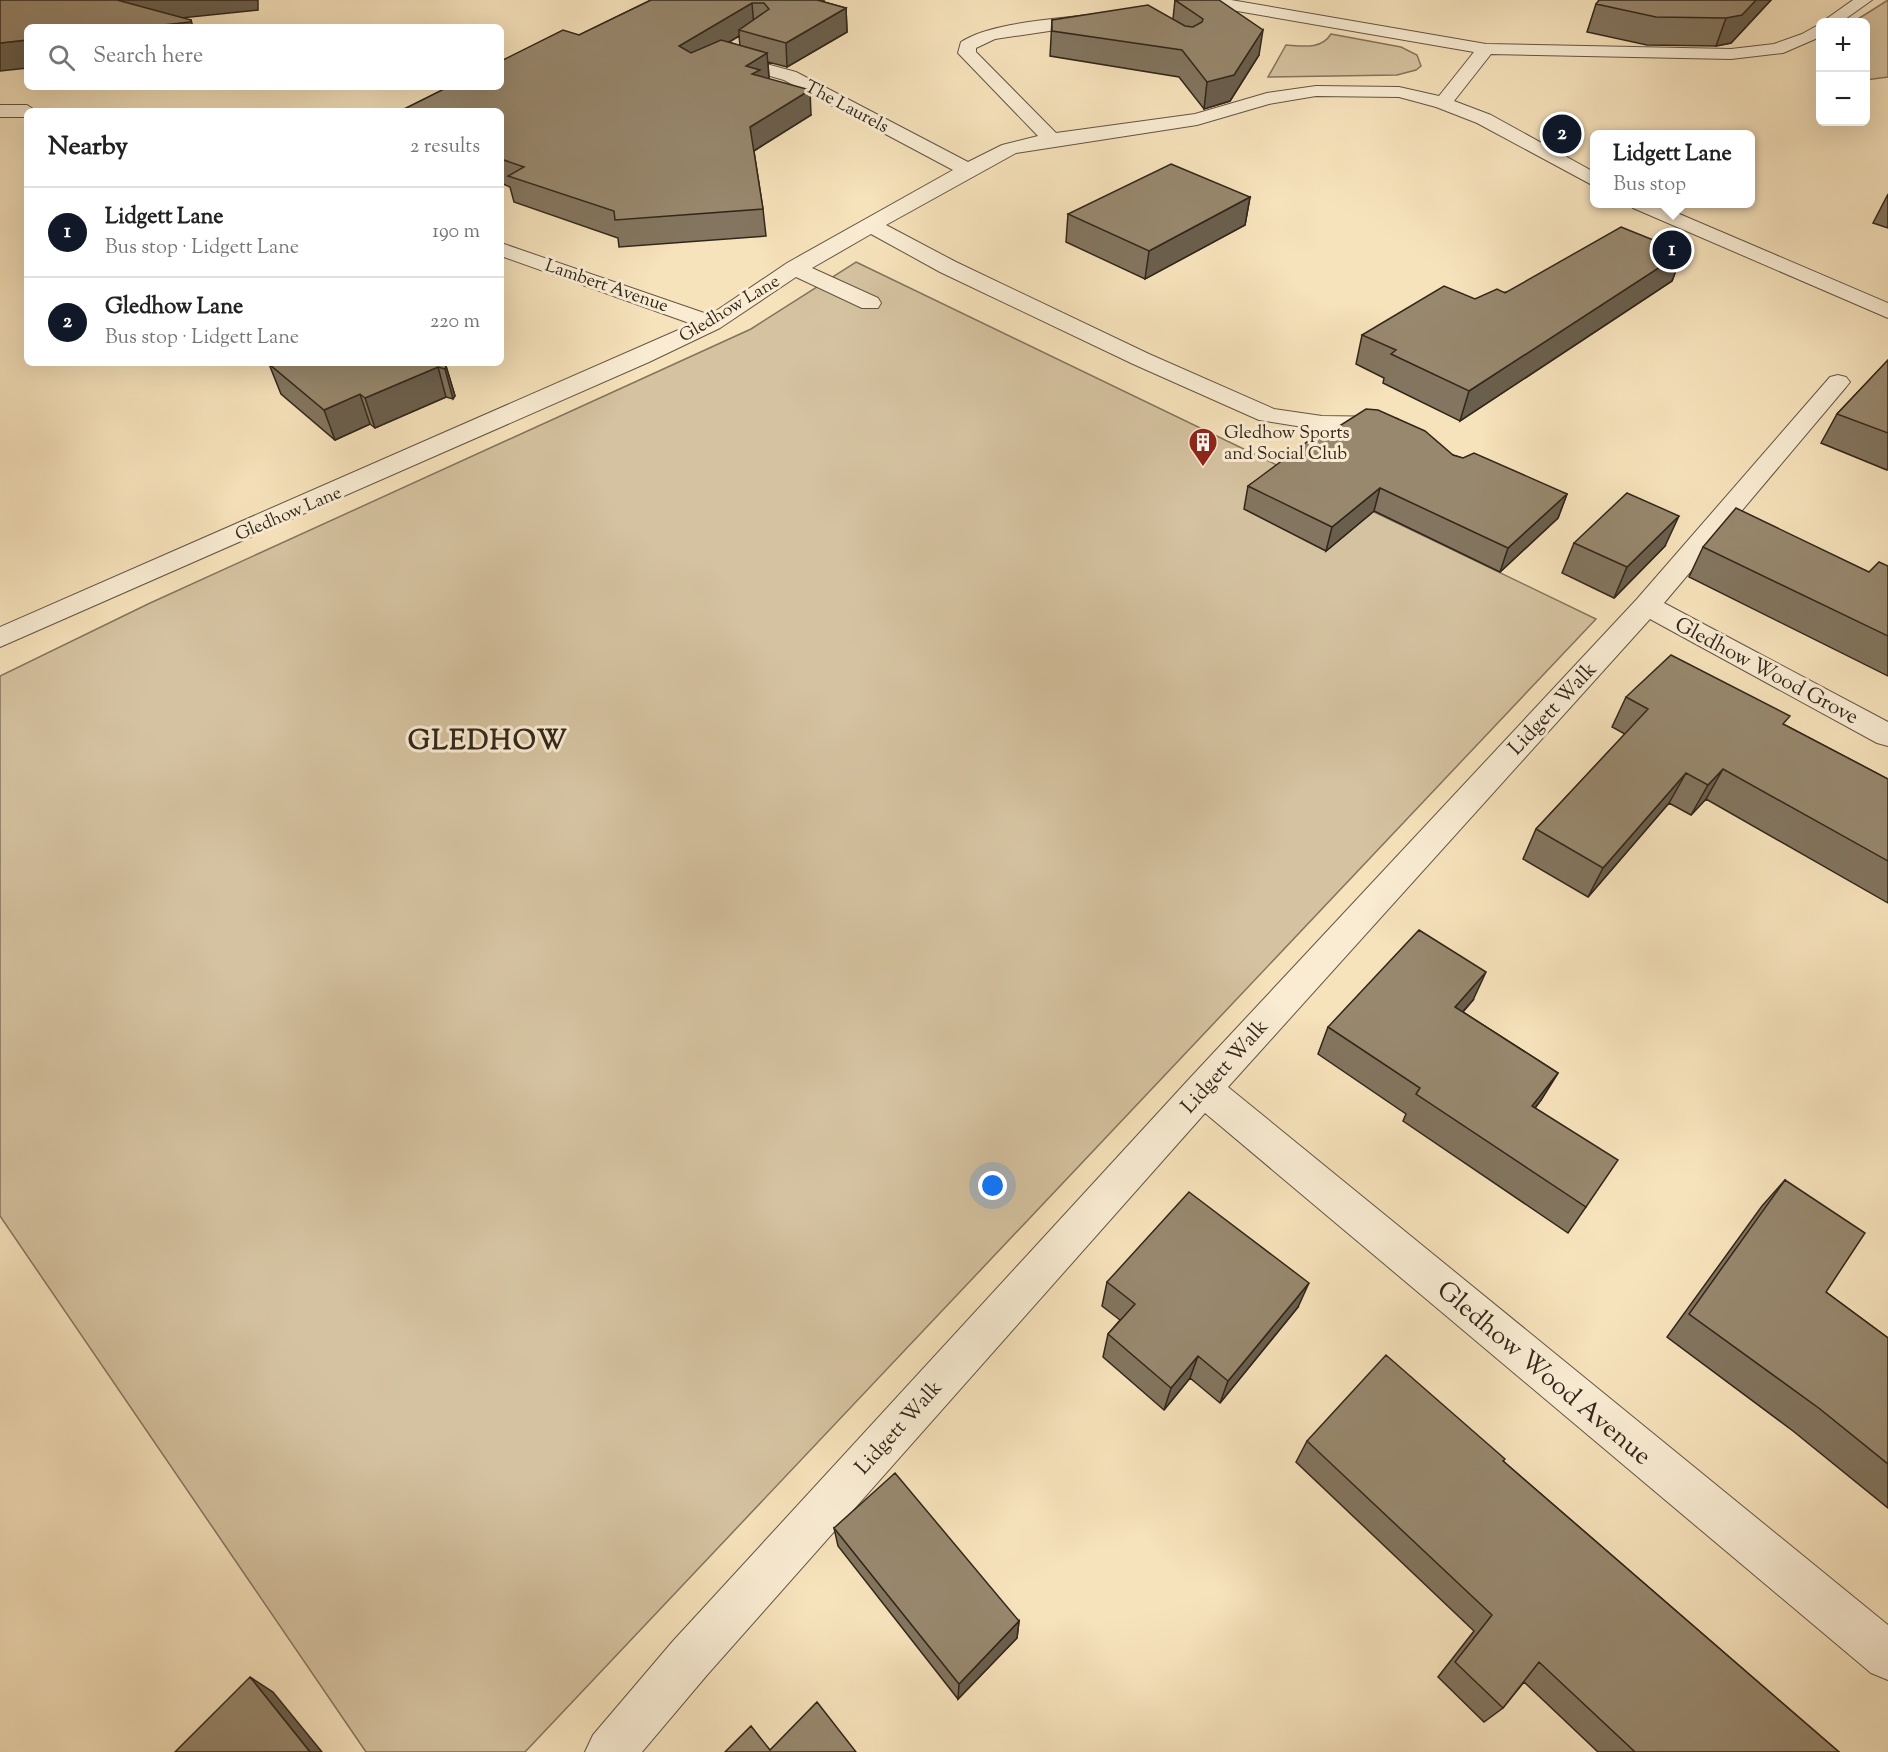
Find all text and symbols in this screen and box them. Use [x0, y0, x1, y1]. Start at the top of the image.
map controls [1816, 18, 1870, 126]
button: + [1816, 18, 1870, 72]
search box [24, 24, 504, 90]
icon: search [45, 41, 78, 74]
text: Search here [93, 41, 203, 73]
button: − [1816, 72, 1870, 126]
street label: The Laurels [799, 75, 893, 141]
pin: 2 [1542, 112, 1582, 156]
text: Nearby [48, 129, 128, 166]
popup [1590, 130, 1755, 208]
text: 2 results [410, 133, 480, 162]
text: Lidgett Lane [1613, 139, 1732, 171]
text: Bus stop [1613, 171, 1686, 200]
text: Lidgett Lane [105, 202, 224, 234]
text: 1 [64, 218, 71, 247]
text: 190 m [432, 218, 480, 247]
pin: 1 [1652, 228, 1692, 272]
text: Bus stop · Lidgett Lane [105, 234, 299, 263]
street label: Lambert Avenue [541, 254, 672, 320]
street label: Gledhow Lane [675, 269, 785, 350]
text: Gledhow Lane [105, 292, 243, 324]
text: 2 [63, 308, 72, 337]
text: 220 m [430, 308, 480, 337]
text: Bus stop · Lidgett Lane [105, 324, 299, 353]
place label: Gledhow Sports and Social Club [1224, 421, 1350, 468]
building icon: Gledhow Sports and Social Club [1187, 426, 1219, 468]
street label: Gledhow Lane [232, 481, 346, 549]
street label: Gledhow Wood Grove [1669, 611, 1863, 733]
street label: Lidgett Walk [1502, 656, 1605, 763]
district label: GLEDHOW [408, 723, 568, 762]
street label: Lidgett Walk [1175, 1013, 1277, 1121]
your location [978, 1171, 1007, 1200]
street label: Gledhow Wood Avenue [1428, 1273, 1659, 1475]
street label: Lidgett Walk [849, 1374, 951, 1482]

